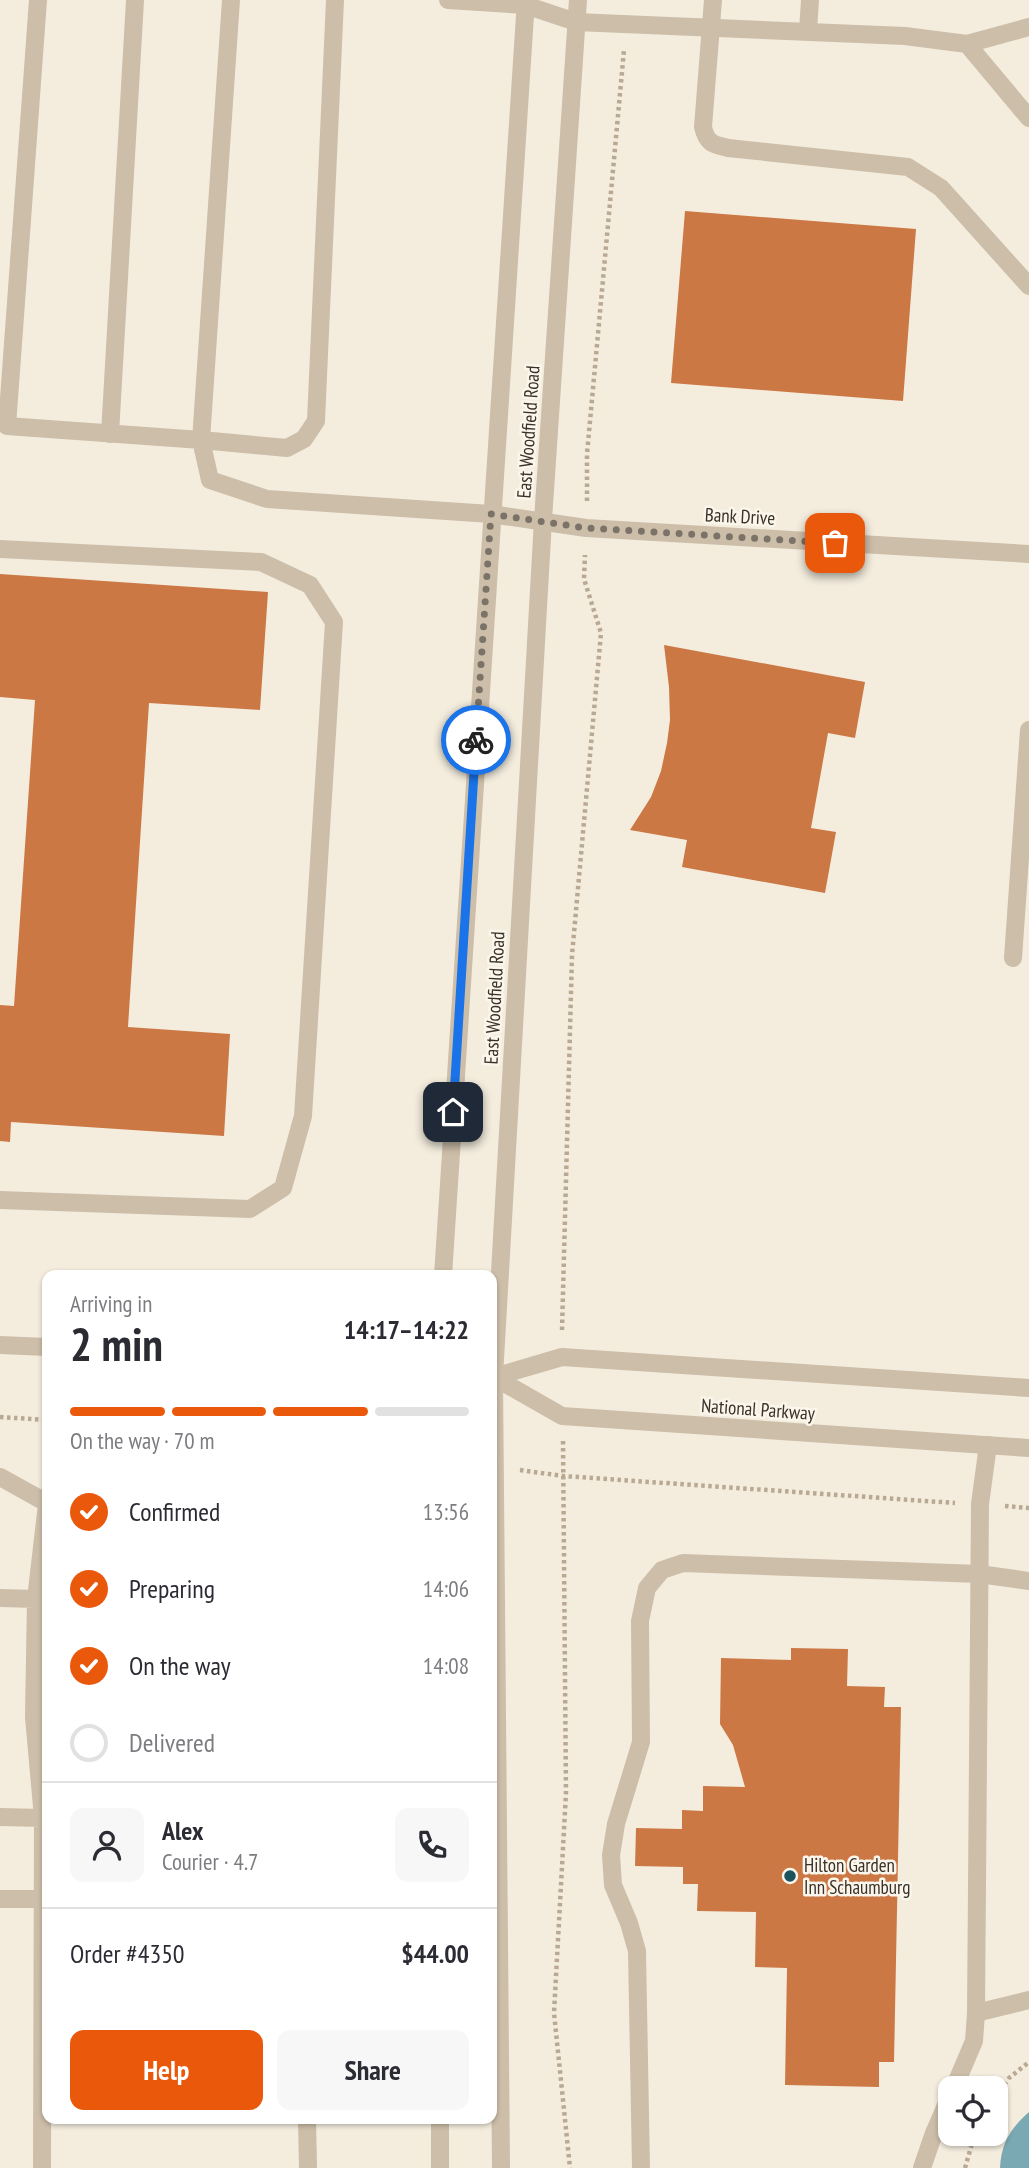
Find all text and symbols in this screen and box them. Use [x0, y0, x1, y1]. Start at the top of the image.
street label: East Woodfield Road [511, 365, 545, 499]
street label: Bank Drive [704, 502, 776, 530]
pin [805, 513, 865, 573]
icon: bag [816, 524, 854, 562]
courier [441, 705, 511, 775]
icon: bike [457, 721, 495, 759]
street label: East Woodfield Road [479, 931, 509, 1065]
pin [423, 1082, 483, 1142]
icon: home [434, 1093, 472, 1131]
text: Arriving in [70, 1289, 152, 1318]
text: 14:17–14:22 [344, 1313, 469, 1346]
text: 2 min [70, 1314, 163, 1374]
street label: National Parkway [700, 1393, 817, 1425]
text: On the way · 70 m [70, 1426, 214, 1455]
icon: check [70, 1493, 108, 1531]
text: Confirmed [129, 1495, 220, 1528]
text: 13:56 [423, 1497, 469, 1526]
icon: check [70, 1570, 108, 1608]
text: Preparing [129, 1572, 215, 1605]
text: 14:06 [423, 1574, 469, 1603]
icon: check [70, 1647, 108, 1685]
text: On the way [129, 1649, 231, 1682]
text: 14:08 [423, 1651, 469, 1680]
text: Delivered [129, 1726, 215, 1759]
button: person [70, 1808, 144, 1882]
button: phone [395, 1808, 469, 1882]
text: Alex [162, 1814, 203, 1847]
text: Courier · 4.7 [162, 1847, 258, 1876]
place label: Hilton Garden Inn Schaumburg [804, 1853, 911, 1899]
marker: Hilton Garden Inn Schaumburg [782, 1868, 798, 1884]
text: Order #4350 [70, 1937, 185, 1970]
text: $44.00 [401, 1937, 469, 1970]
button: Help [70, 2030, 263, 2110]
button: Share [277, 2030, 469, 2110]
map controls [938, 2076, 1008, 2146]
button: locate [938, 2076, 1008, 2146]

